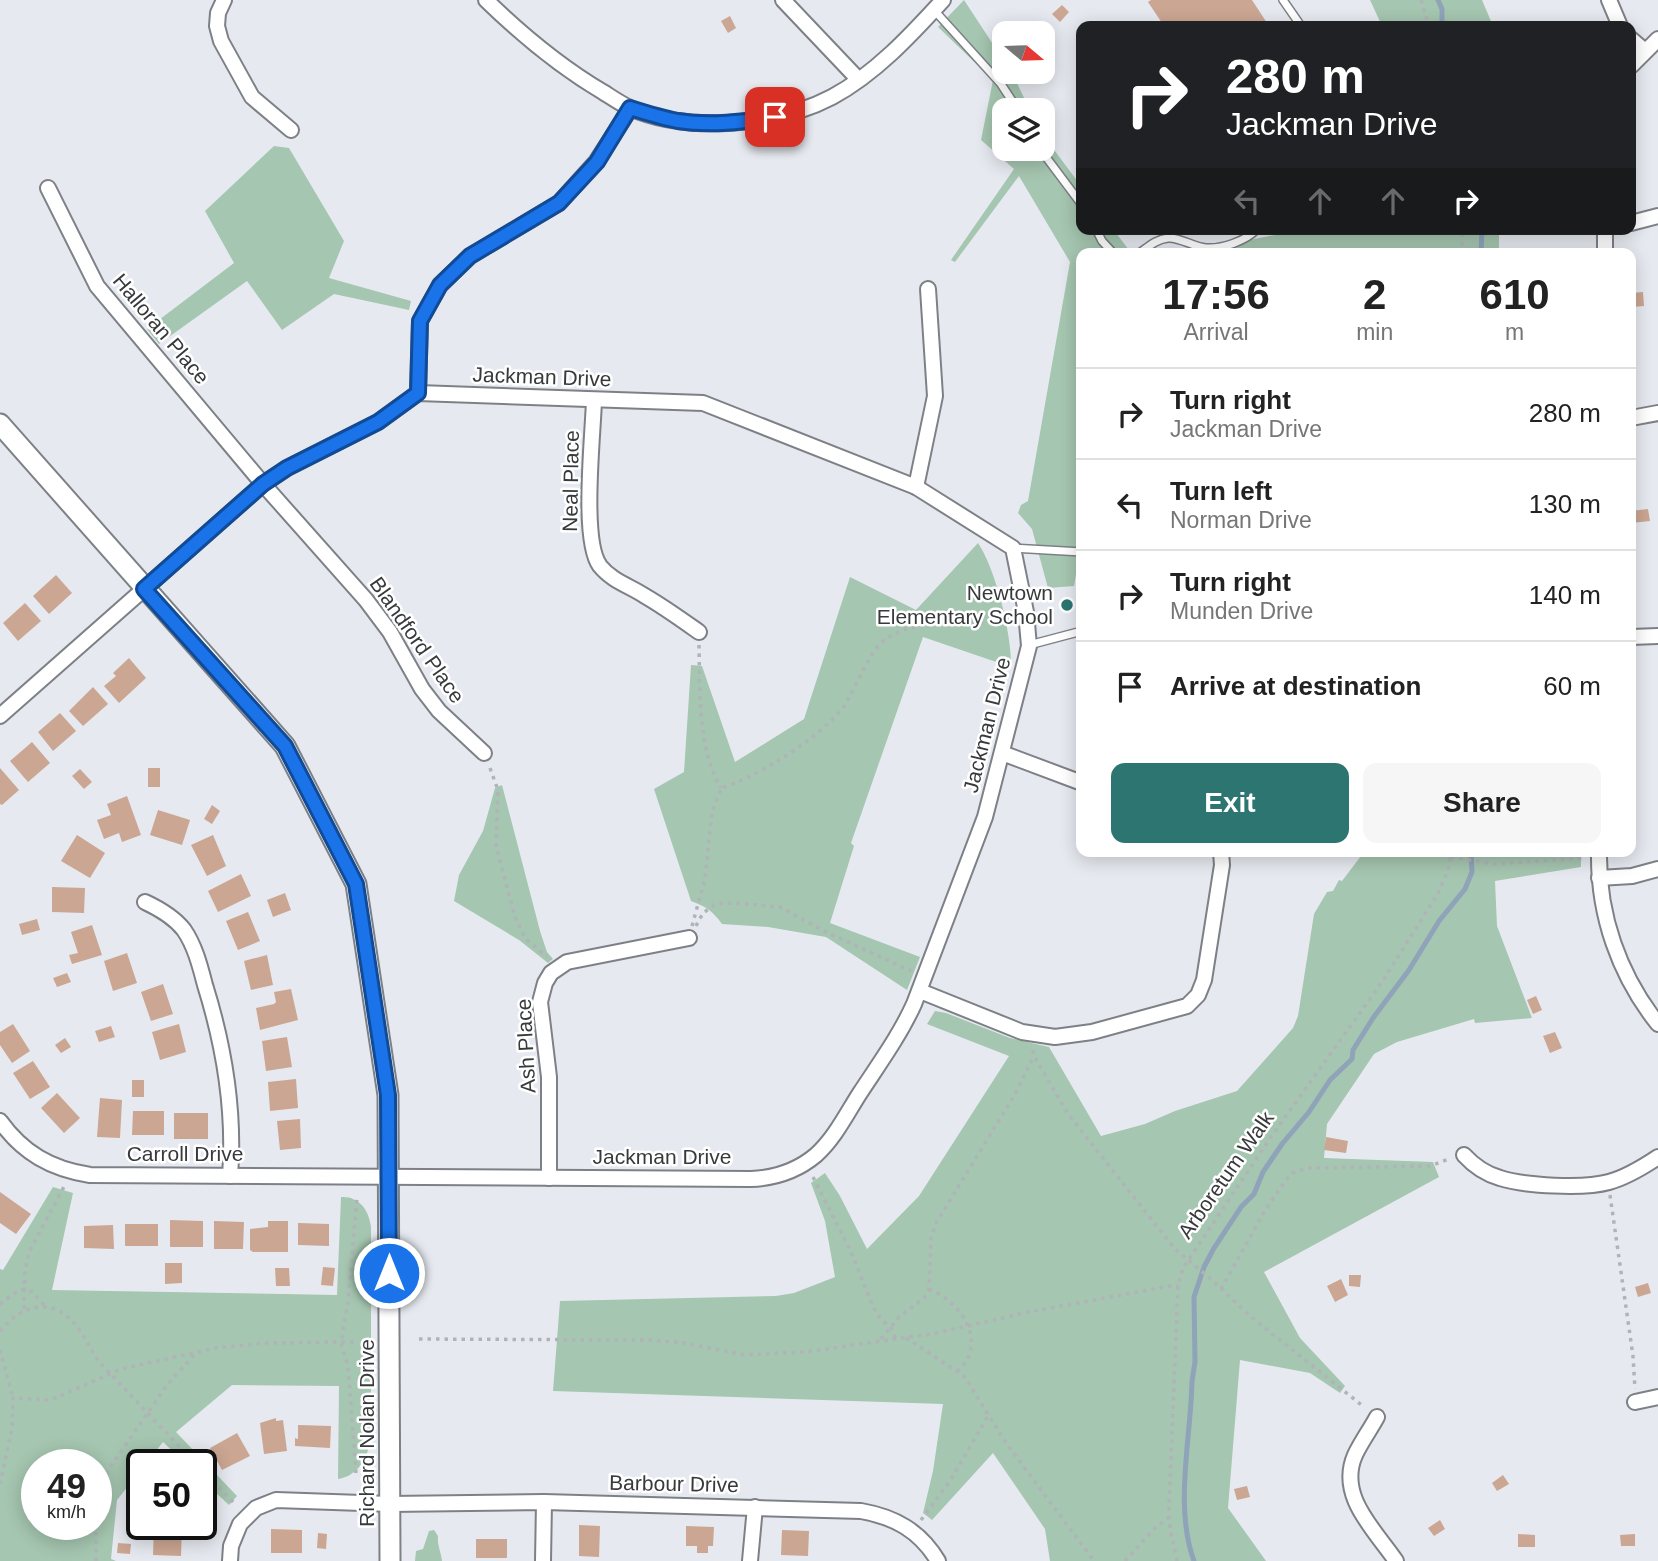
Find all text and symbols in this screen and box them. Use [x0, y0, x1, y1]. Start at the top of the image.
north arrow [992, 21, 1055, 84]
map controls [992, 21, 1055, 161]
icon: right [1111, 49, 1202, 140]
text: 280 m [1226, 49, 1365, 103]
pin [745, 87, 805, 147]
icon: arrive [756, 98, 794, 136]
button: layers [992, 98, 1055, 161]
text: Jackman Drive [1226, 106, 1438, 142]
icon: left [1228, 182, 1266, 220]
icon: ahead [1301, 182, 1339, 220]
icon: ahead [1374, 182, 1412, 220]
icon: right [1447, 182, 1485, 220]
street label: Halloran Place [109, 269, 214, 388]
text: 17:56 [1162, 271, 1270, 318]
text: 2 [1363, 271, 1386, 318]
text: 610 [1480, 271, 1550, 318]
text: Arrival [1183, 319, 1249, 345]
text: min [1356, 319, 1393, 345]
text: m [1505, 319, 1524, 345]
street label: Jackman Drive [472, 363, 612, 390]
text: Turn right [1170, 385, 1291, 415]
icon: right [1111, 395, 1149, 433]
text: 280 m [1529, 398, 1601, 428]
text: Jackman Drive [1170, 416, 1322, 442]
street label: Neal Place [558, 430, 583, 532]
text: Turn left [1170, 476, 1272, 506]
icon: left [1111, 486, 1149, 524]
text: 130 m [1529, 489, 1601, 519]
text: Norman Drive [1170, 507, 1312, 533]
text: Turn right [1170, 567, 1291, 597]
street label: Blandford Place [365, 572, 469, 707]
icon: right [1111, 577, 1149, 615]
text: 140 m [1529, 580, 1601, 610]
place label: Newtown Elementary School [877, 581, 1053, 628]
marker: Newtown Elementary School [1059, 597, 1075, 613]
text: Munden Drive [1170, 598, 1313, 624]
street label: Jackman Drive [959, 655, 1014, 795]
icon: arrive [1111, 668, 1149, 706]
text: Arrive at destination [1170, 671, 1421, 701]
text: 60 m [1543, 671, 1601, 701]
button: Exit [1111, 763, 1349, 843]
button: Share [1363, 763, 1601, 843]
street label: Ash Place [512, 998, 539, 1094]
street label: Arboretum Walk [1173, 1106, 1278, 1243]
street label: Carroll Drive [127, 1142, 243, 1165]
street label: Jackman Drive [593, 1145, 731, 1168]
position arrow [352, 1236, 426, 1310]
street label: Richard Nolan Drive [355, 1339, 378, 1527]
speed limit sign: 50 [126, 1449, 217, 1540]
text: 49 [47, 1466, 86, 1505]
street label: Barbour Drive [609, 1471, 739, 1496]
text: km/h [47, 1502, 86, 1522]

